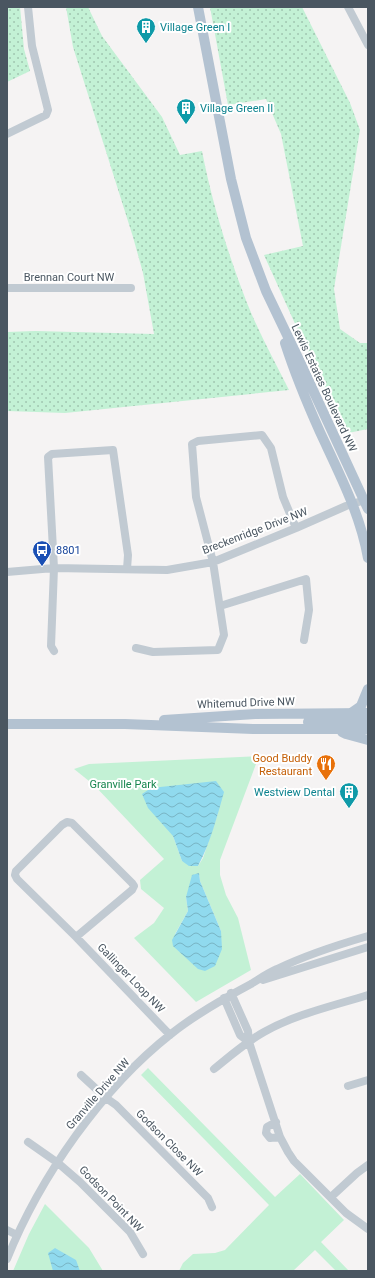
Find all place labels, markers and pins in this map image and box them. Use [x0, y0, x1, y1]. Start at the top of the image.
building icon: Village Green I [135, 16, 157, 44]
place label: Village Green I [160, 21, 230, 34]
building icon: Village Green II [175, 97, 197, 125]
place label: Village Green II [200, 102, 273, 115]
bus stop icon: 8801 [31, 539, 53, 567]
place label: 8801 [56, 544, 81, 557]
place label: Good Buddy Restaurant [252, 752, 313, 778]
restaurant icon: Good Buddy Restaurant [315, 753, 337, 781]
building icon: Westview Dental [338, 781, 360, 809]
place label: Westview Dental [254, 786, 335, 799]

